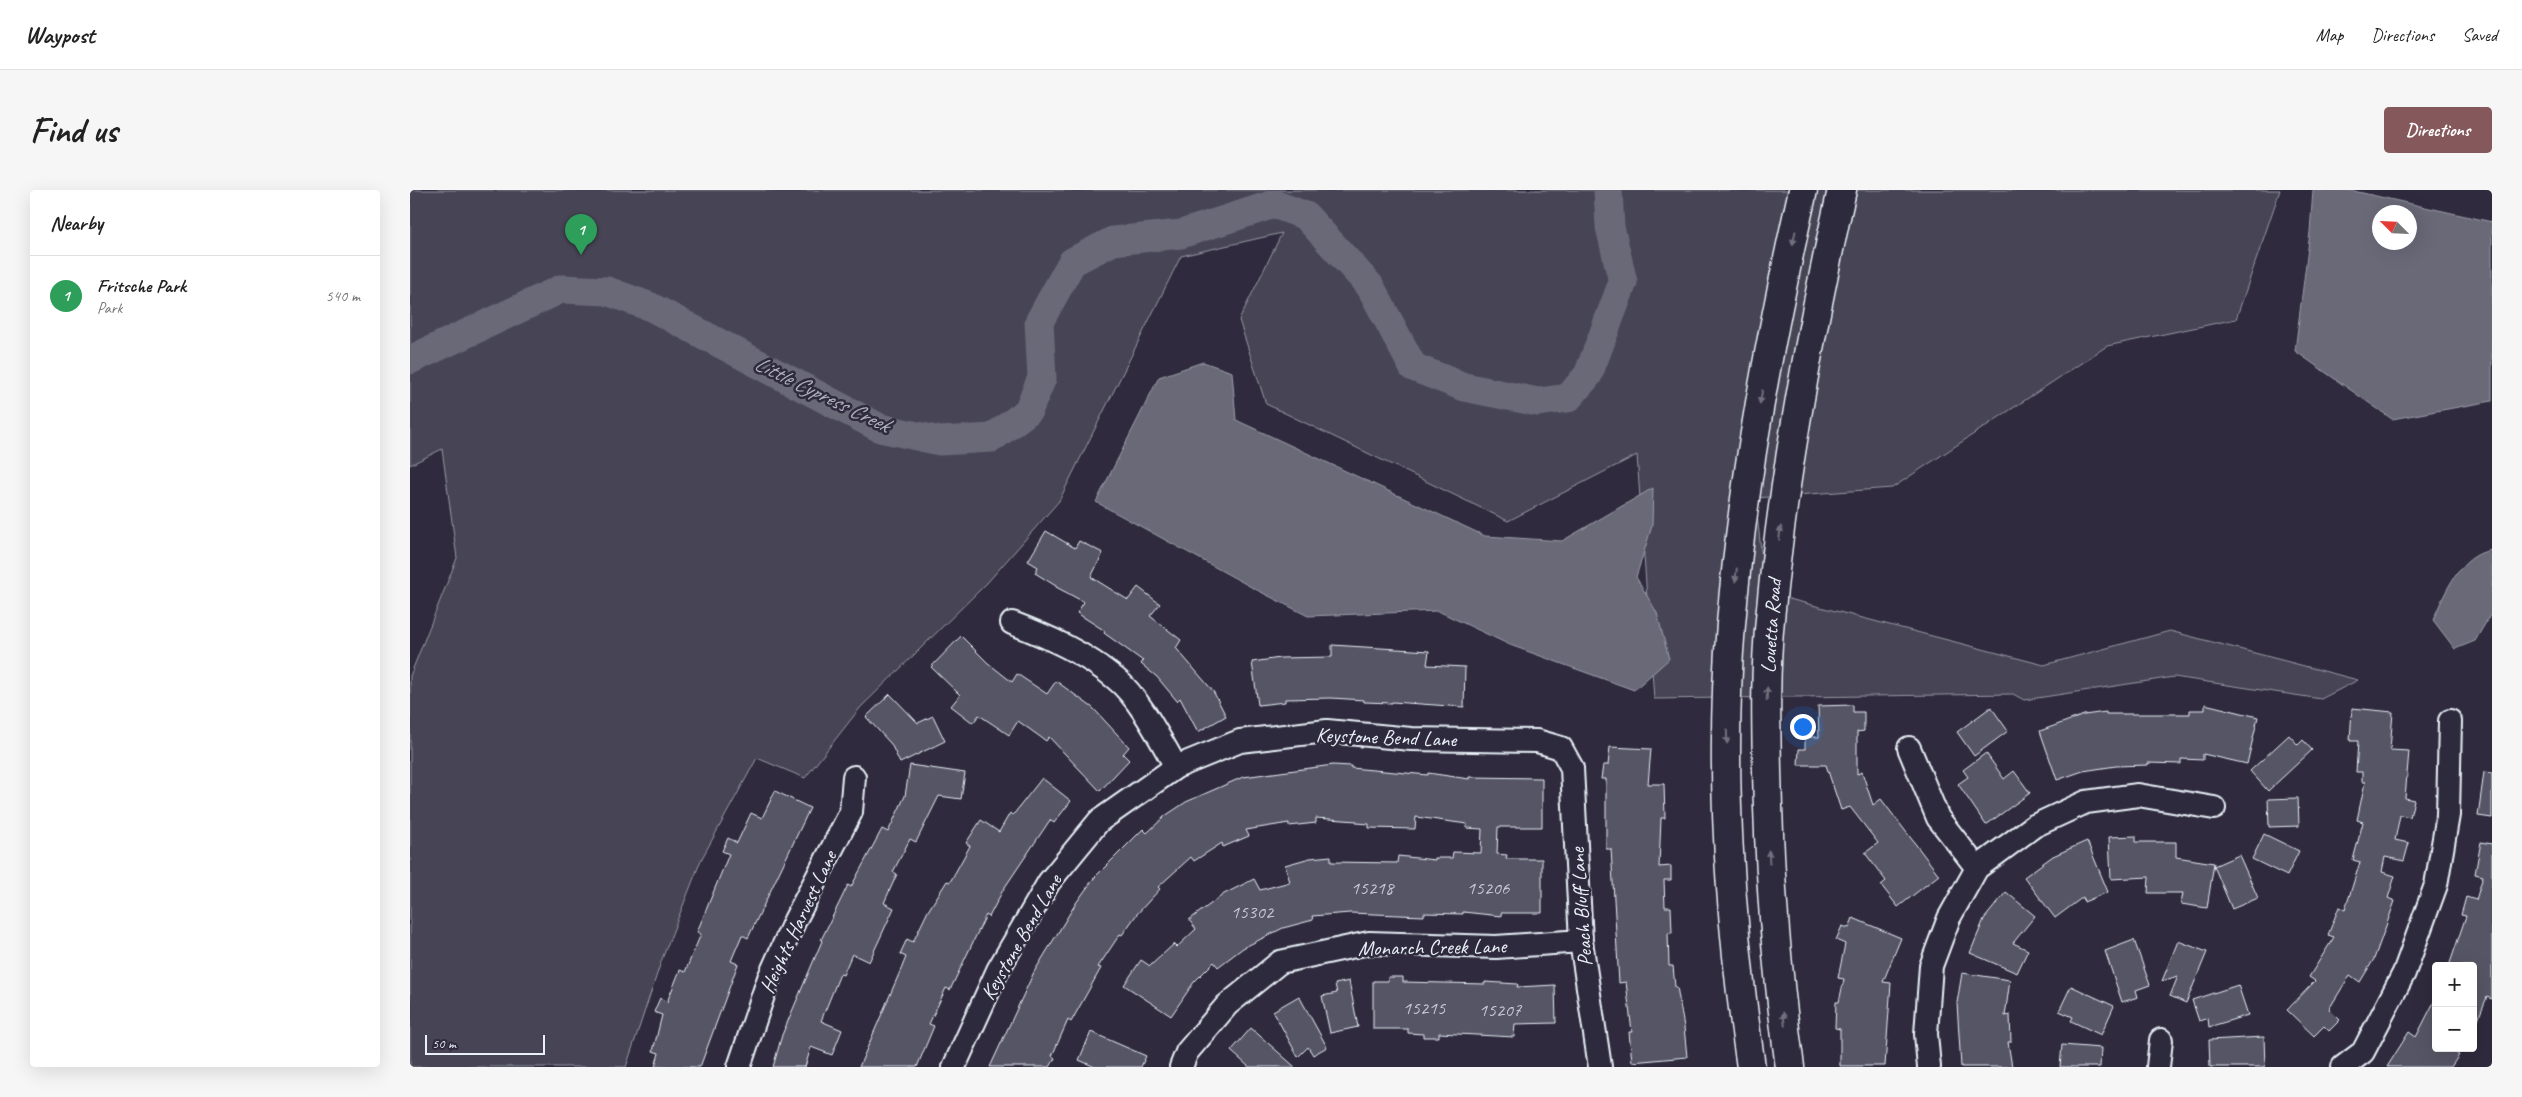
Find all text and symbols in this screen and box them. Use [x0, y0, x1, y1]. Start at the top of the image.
text: Waypost [25, 20, 95, 50]
text: Map [2316, 24, 2343, 46]
text: Directions [2371, 24, 2434, 46]
text: Saved [2462, 24, 2497, 46]
button: Directions [2384, 107, 2492, 153]
text: Find us [30, 108, 117, 153]
north arrow [2372, 205, 2417, 250]
text: Nearby [50, 210, 103, 236]
pin: 1 [565, 214, 597, 255]
one-way arrow [1789, 230, 1797, 246]
text: Fritsche Park [97, 274, 186, 298]
text: 1 [62, 286, 70, 306]
text: 540 m [326, 286, 360, 306]
text: Park [97, 298, 122, 318]
water label: Little Cypress Creek [750, 349, 898, 440]
one-way arrow [1757, 389, 1765, 405]
one-way arrow [1776, 524, 1784, 540]
one-way arrow [1732, 567, 1740, 583]
street label: Louetta Road [1755, 575, 1787, 674]
one-way arrow [1763, 686, 1771, 702]
your location [1790, 714, 1816, 740]
street label: Keystone Bend Lane [1315, 722, 1458, 752]
one-way arrow [1723, 730, 1731, 746]
street label: Heights Harvest Lane [754, 845, 843, 997]
street label: Peach Bluff Lane [1564, 846, 1598, 967]
one-way arrow [1765, 849, 1773, 865]
street label: Keystone Bend Lane [975, 869, 1068, 1004]
house number: 15218 [1351, 876, 1396, 900]
house number: 15206 [1467, 876, 1511, 900]
house number: 15302 [1231, 900, 1275, 924]
street label: Monarch Creek Lane [1358, 933, 1509, 961]
map controls [2432, 962, 2477, 1052]
button: + [2432, 962, 2477, 1007]
house number: 15215 [1403, 996, 1447, 1020]
house number: 15207 [1479, 998, 1523, 1022]
button: − [2432, 1007, 2477, 1052]
one-way arrow [1780, 1010, 1788, 1026]
scale bar [425, 1032, 545, 1055]
text: 50 m [432, 1035, 456, 1052]

